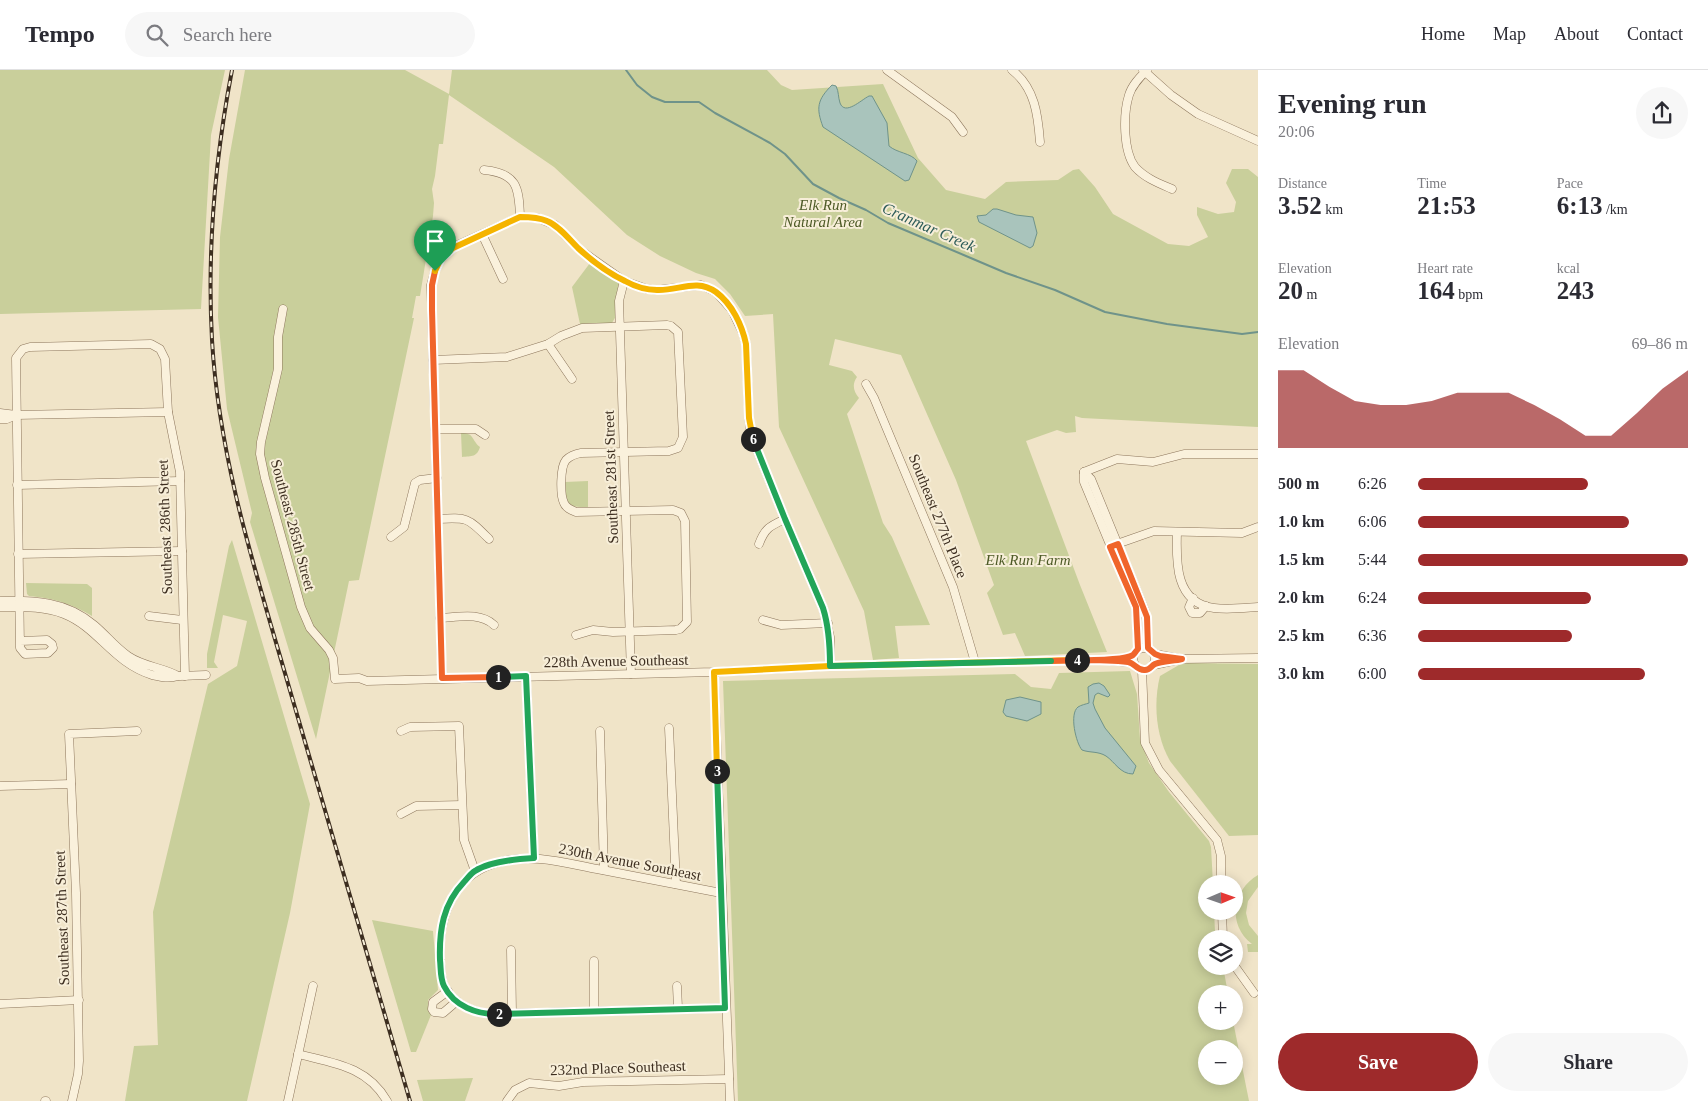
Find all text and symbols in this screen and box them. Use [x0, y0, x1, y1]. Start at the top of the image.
search box [125, 12, 475, 57]
text: Tempo [25, 21, 95, 47]
icon: search [143, 21, 171, 49]
text: Search here [183, 24, 272, 45]
text: Home [1421, 24, 1465, 44]
text: Map [1493, 24, 1526, 44]
text: About [1554, 24, 1599, 44]
text: Contact [1627, 24, 1683, 44]
button: share [1636, 87, 1688, 139]
text: Evening run [1278, 88, 1427, 119]
text: 20:06 [1278, 123, 1314, 140]
text: Distance [1278, 176, 1327, 191]
text: Time [1417, 176, 1446, 191]
text: Pace [1557, 176, 1583, 191]
text: 3.52 [1278, 192, 1322, 219]
text: 21:53 [1417, 192, 1476, 219]
text: 6:13 [1557, 192, 1602, 219]
park label: Elk Run Natural Area [783, 197, 862, 230]
water label: Cranmar Creek [880, 199, 979, 256]
text: km [1322, 202, 1343, 217]
text: /km [1602, 202, 1628, 217]
pin [414, 220, 456, 271]
icon: arrive [421, 227, 449, 255]
text: Elevation [1278, 261, 1332, 276]
text: Heart rate [1417, 261, 1473, 276]
text: kcal [1557, 261, 1580, 276]
text: 20 [1278, 277, 1303, 304]
text: 164 [1417, 277, 1455, 304]
text: 243 [1557, 277, 1594, 304]
text: m [1303, 287, 1317, 302]
text: bpm [1455, 287, 1483, 302]
text: Elevation [1278, 335, 1339, 352]
text: 69–86 m [1632, 335, 1688, 352]
street label: Southeast 281st Street [601, 409, 621, 544]
pin: 6 [740, 426, 766, 452]
text: 6 [750, 432, 757, 447]
street label: Southeast 277th Place [906, 452, 970, 581]
street label: Southeast 286th Street [155, 458, 175, 595]
street label: Southeast 285th Street [268, 458, 318, 593]
text: 500 m [1278, 475, 1319, 492]
text: 6:26 [1358, 475, 1386, 492]
text: 1.0 km [1278, 513, 1324, 530]
text: 6:06 [1358, 513, 1386, 530]
text: 1.5 km [1278, 551, 1324, 568]
text: 5:44 [1358, 551, 1386, 568]
park label: Elk Run Farm [985, 552, 1071, 568]
text: 2.0 km [1278, 589, 1324, 606]
text: 6:24 [1358, 589, 1386, 606]
text: 2.5 km [1278, 627, 1324, 644]
text: 6:36 [1358, 627, 1386, 644]
pin: 4 [1064, 648, 1090, 672]
street label: 228th Avenue Southeast [544, 652, 689, 670]
text: 4 [1074, 653, 1081, 668]
pin: 1 [486, 664, 510, 690]
text: 3.0 km [1278, 665, 1324, 682]
text: 6:00 [1358, 665, 1386, 682]
text: 1 [495, 670, 502, 685]
pin: 3 [704, 758, 730, 784]
text: 3 [714, 764, 721, 779]
street label: 230th Avenue Southeast [557, 840, 703, 884]
street label: Southeast 287th Street [52, 849, 72, 986]
north arrow [1198, 875, 1242, 920]
map controls [1198, 875, 1243, 1085]
button: layers [1198, 930, 1243, 975]
button: + [1198, 985, 1243, 1030]
pin: 2 [486, 1002, 512, 1026]
text: 2 [496, 1007, 503, 1022]
button: Save [1278, 1033, 1478, 1091]
button: Share [1488, 1033, 1688, 1091]
button: − [1198, 1040, 1243, 1085]
street label: 232nd Place Southeast [550, 1058, 687, 1078]

